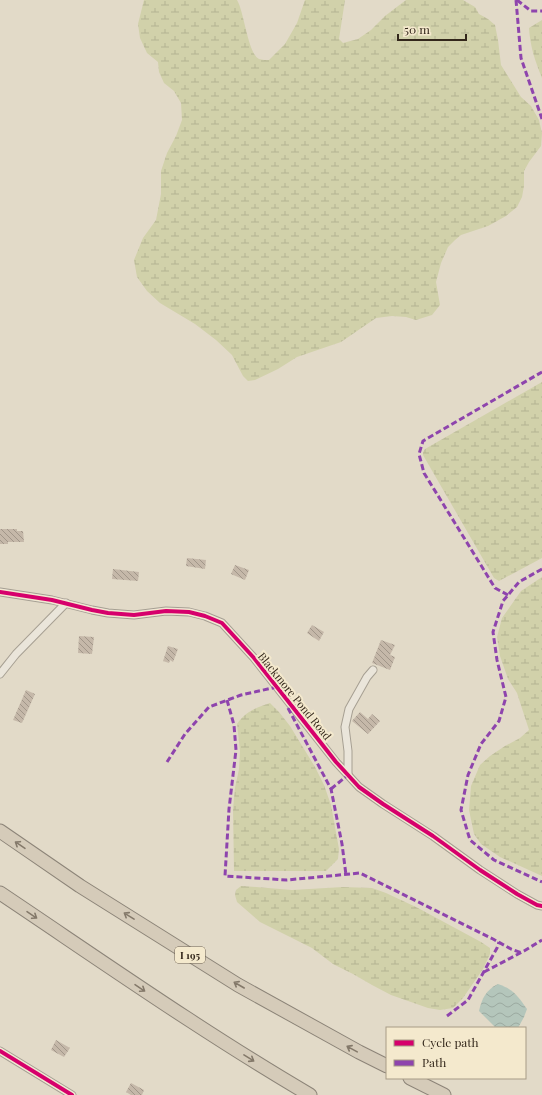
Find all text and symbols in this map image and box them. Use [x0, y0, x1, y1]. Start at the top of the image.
scale bar [398, 16, 466, 42]
text: 50 m [404, 21, 430, 37]
street label: Blackmore Pond Road [255, 649, 335, 743]
one-way arrow [15, 841, 26, 849]
one-way arrow [27, 911, 38, 919]
one-way arrow [123, 912, 135, 920]
road number: I 195 [175, 947, 205, 963]
one-way arrow [233, 980, 245, 988]
one-way arrow [134, 984, 145, 992]
legend [386, 1027, 526, 1079]
text: Cycle path [422, 1034, 479, 1050]
one-way arrow [346, 1044, 358, 1052]
one-way arrow [243, 1054, 254, 1062]
text: Path [422, 1054, 446, 1070]

